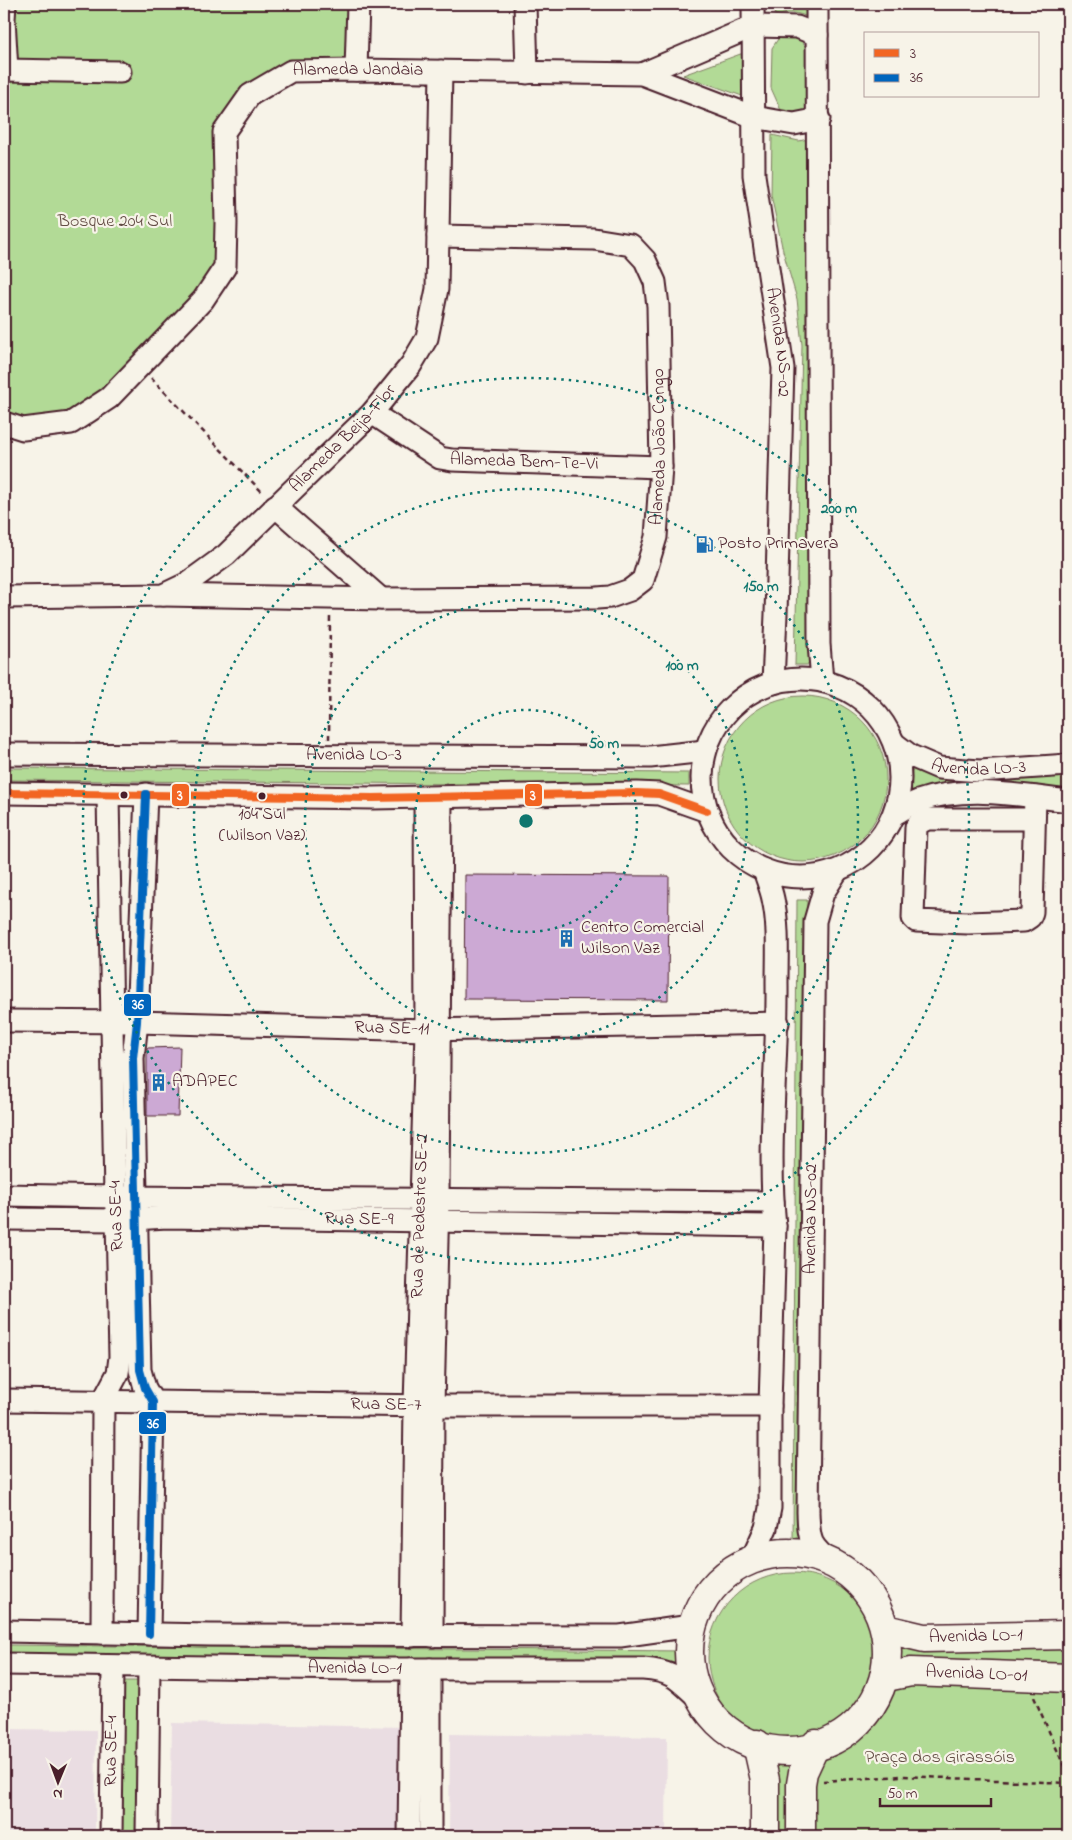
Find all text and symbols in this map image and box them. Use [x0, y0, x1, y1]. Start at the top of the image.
legend [864, 32, 1040, 98]
text: 3 [910, 43, 916, 65]
street label: Alameda Jandaia [293, 57, 423, 84]
text: 36 [910, 67, 923, 89]
park label: Bosque 204 Sul [57, 209, 172, 235]
street label: Avenida NS-02 [758, 286, 797, 397]
street label: Alameda João Congo [644, 368, 674, 526]
street label: Alameda Beija-Flor [284, 379, 403, 499]
street label: Alameda Bem-Te-Vi [449, 447, 599, 478]
text: 200 m [820, 498, 857, 520]
place label: Posto Primavera [718, 531, 838, 557]
fuel station icon: Posto Primavera [694, 534, 714, 554]
text: 150 m [743, 576, 779, 598]
text: 100 m [665, 655, 699, 677]
text: 50 m [589, 733, 620, 755]
street label: Avenida LO-3 [306, 742, 402, 769]
street label: Avenida LO-3 [926, 753, 1027, 784]
line badge: 3 [171, 783, 190, 807]
line badge: 3 [524, 783, 543, 807]
text: 3 [176, 786, 183, 807]
text: 3 [529, 786, 536, 807]
unlabelled marker [119, 790, 129, 800]
marker: 104 Sul (Wilson Vaz) [257, 791, 267, 801]
place label: 104 Sul (Wilson Vaz) [219, 802, 305, 848]
centre of rings [517, 812, 535, 830]
place label: Centro Comercial Wilson Vaz [581, 915, 704, 962]
building icon: Centro Comercial Wilson Vaz [557, 928, 577, 948]
line badge: 36 [123, 993, 152, 1017]
text: 36 [131, 995, 145, 1016]
street label: Rua SE-11 [354, 1015, 430, 1043]
place label: ADAPEC [172, 1069, 238, 1095]
building icon: ADAPEC [148, 1072, 168, 1092]
street label: Rua de Pedestre SE-2 [405, 1134, 436, 1299]
street label: Avenida NS-02 [798, 1164, 825, 1274]
street label: Rua SE-4 [103, 1179, 131, 1252]
street label: Rua SE-9 [324, 1206, 394, 1233]
street label: Rua SE-7 [350, 1392, 422, 1419]
line badge: 36 [138, 1411, 167, 1435]
text: 36 [146, 1414, 160, 1435]
street label: Avenida LO-1 [929, 1623, 1024, 1651]
street label: Avenida LO-1 [308, 1655, 402, 1682]
street label: Avenida LO-01 [925, 1660, 1028, 1689]
street label: Rua SE-4 [99, 1715, 125, 1787]
park label: Praça dos Girassóis [865, 1745, 1015, 1771]
north arrow [32, 1758, 82, 1808]
scale bar [880, 1775, 991, 1807]
text: N [53, 1783, 63, 1804]
text: 50 m [887, 1783, 918, 1805]

